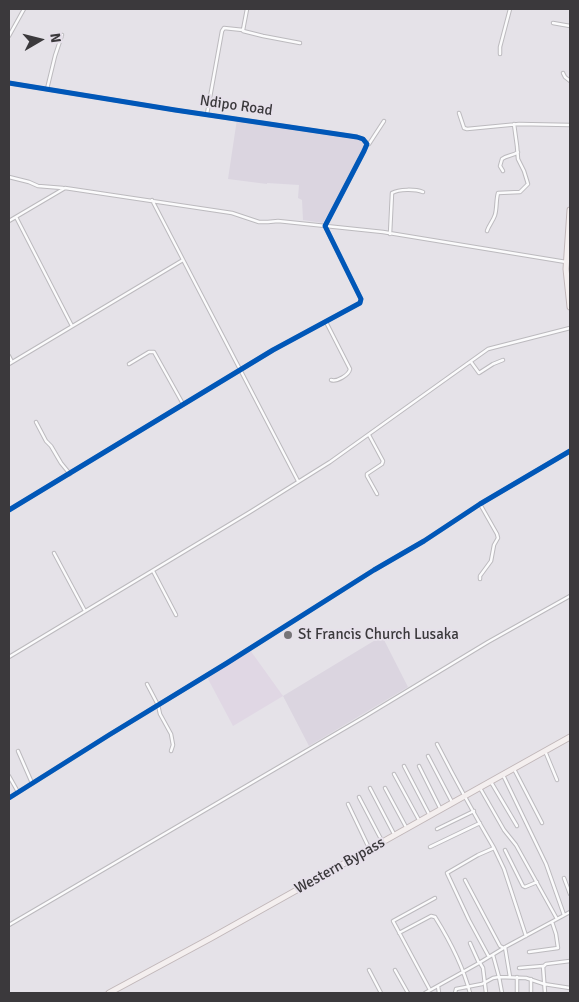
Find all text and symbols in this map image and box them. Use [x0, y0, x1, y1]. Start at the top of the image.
north arrow [15, 15, 65, 65]
text: N [46, 32, 64, 44]
street label: Ndipo Road [198, 92, 274, 120]
place label: St Francis Church Lusaka [298, 626, 459, 644]
marker: St Francis Church Lusaka [282, 629, 294, 641]
street label: Western Bypass [292, 834, 388, 898]

